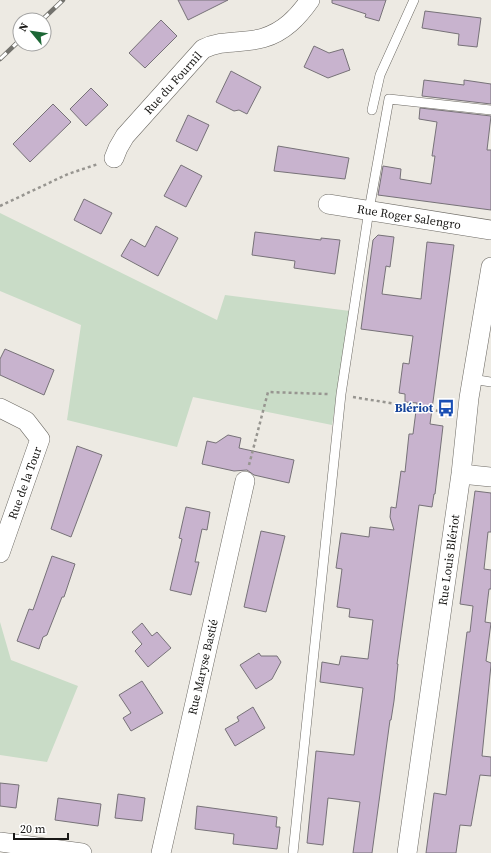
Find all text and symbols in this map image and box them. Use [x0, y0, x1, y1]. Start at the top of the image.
north arrow [12, 12, 52, 52]
text: N [15, 20, 32, 35]
street label: Rue du Fournil [140, 48, 206, 118]
street label: Rue Roger Salengro [356, 201, 462, 233]
bus stop icon: Blériot [436, 398, 456, 418]
place label: Blériot [395, 400, 434, 416]
street label: Rue de la Tour [4, 444, 46, 522]
street label: Rue Louis Blériot [435, 513, 463, 607]
street label: Rue Maryse Bastié [184, 617, 222, 717]
scale bar [14, 815, 68, 841]
text: 20 m [20, 821, 46, 837]

